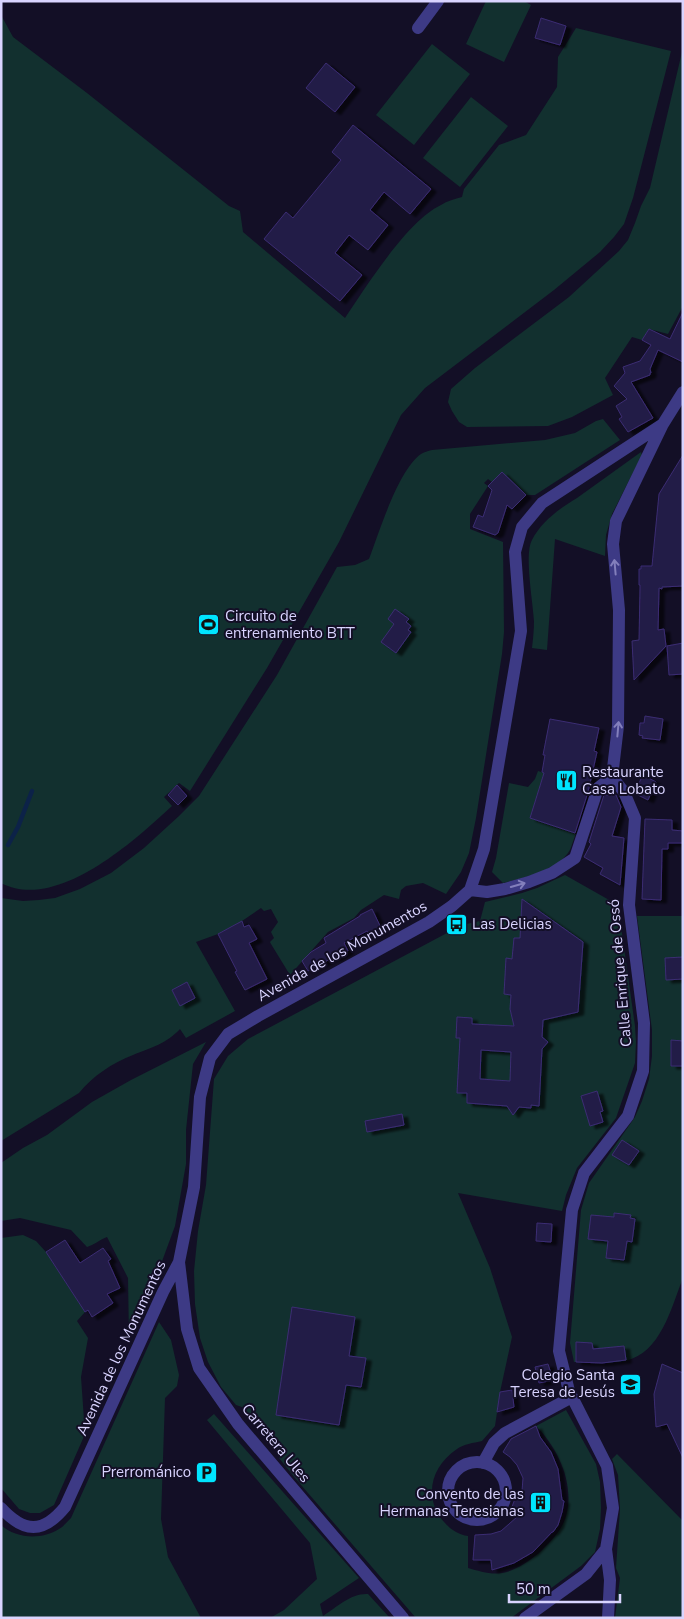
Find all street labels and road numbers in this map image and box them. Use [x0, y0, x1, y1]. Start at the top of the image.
street label: Avenida de los Monumentos [254, 896, 430, 1006]
street label: Calle Enrique de Ossó [604, 898, 636, 1048]
street label: Avenida de los Monumentos [72, 1257, 170, 1439]
street label: Carretera Ules [237, 1399, 315, 1487]

